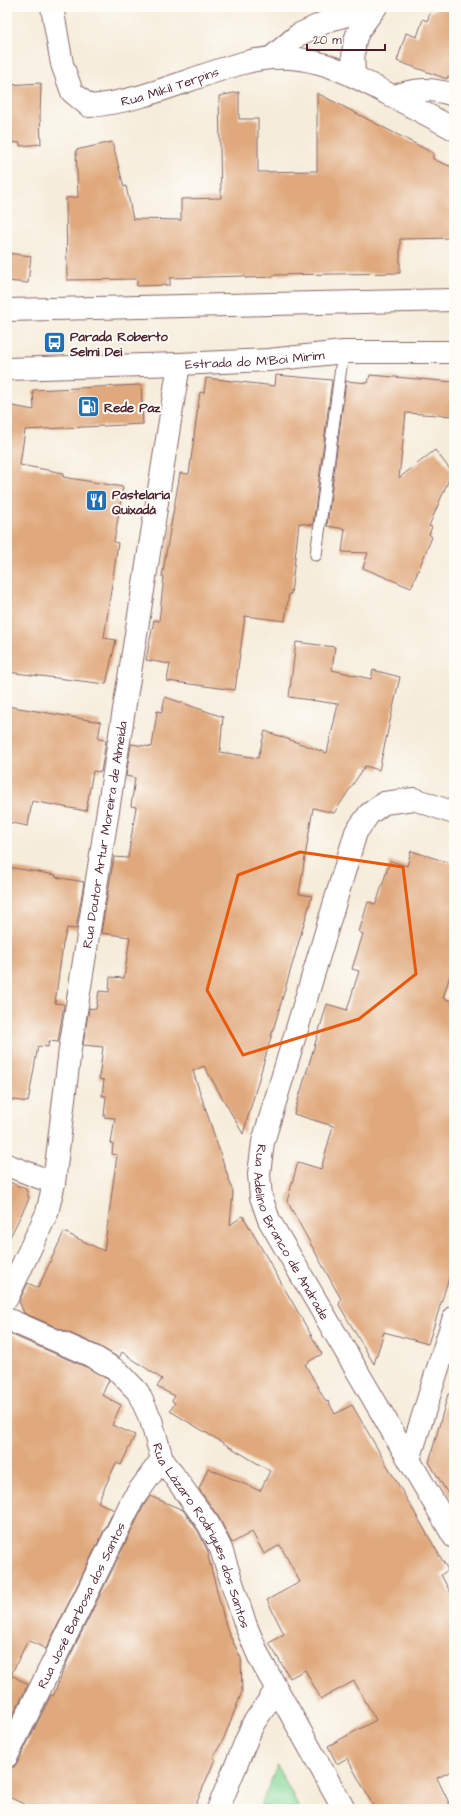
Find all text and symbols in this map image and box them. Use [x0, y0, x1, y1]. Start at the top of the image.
scale bar [307, 26, 385, 52]
text: 20 m [313, 32, 342, 49]
street label: Rua Mikil Terpins [119, 63, 222, 111]
place label: Parada Roberto Selmi Dei [69, 328, 169, 361]
bus stop icon: Parada Roberto Selmi Dei [42, 330, 68, 356]
street label: Estrada do M'Boi Mirim [185, 346, 326, 374]
fuel station icon: Rede Paz [75, 394, 101, 420]
place label: Rede Paz [104, 399, 161, 417]
place label: Pastelaria Quixadá [112, 486, 171, 519]
restaurant icon: Pastelaria Quixadá [83, 488, 109, 514]
street label: Rua Doutor Artur Moreira de Almeida [78, 719, 132, 950]
street label: Rua Adelino Branco de Andrade [249, 1143, 333, 1323]
street label: Rua Lázaro Rodrigues dos Santos [148, 1441, 254, 1631]
street label: Rua José Barbosa dos Santos [33, 1519, 130, 1692]

